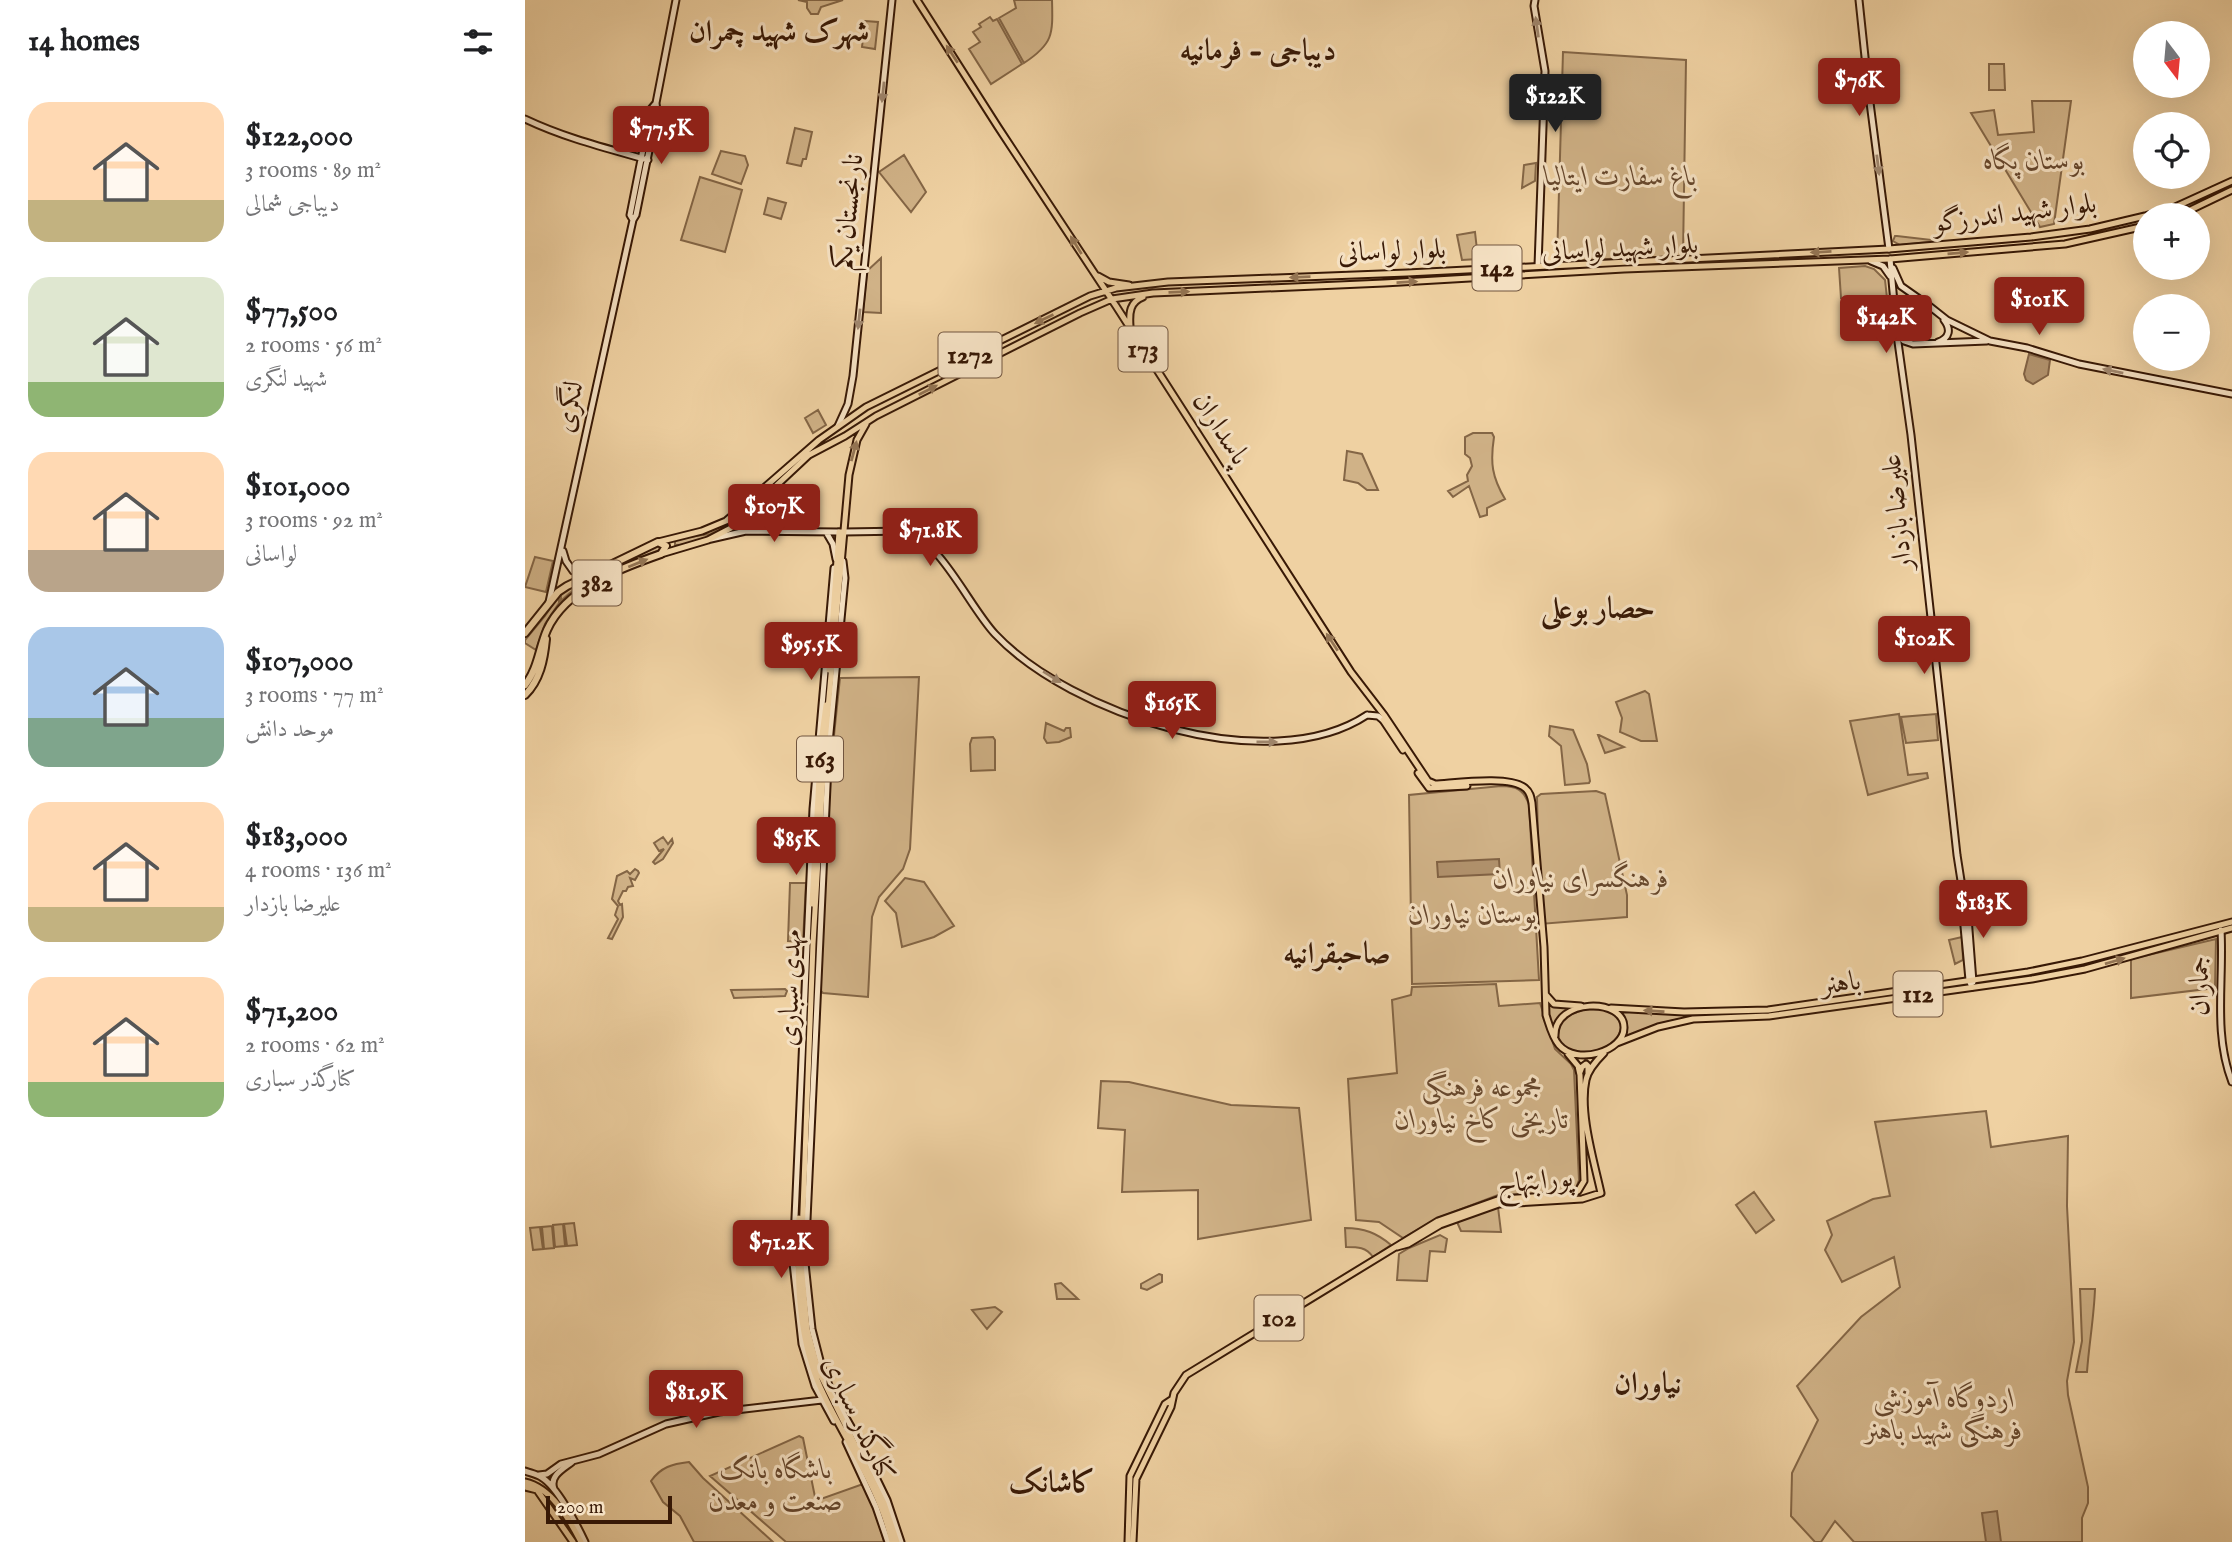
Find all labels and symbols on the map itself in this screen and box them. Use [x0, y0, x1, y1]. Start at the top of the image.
district label: شهرک شهید چمران [689, 14, 869, 52]
one-way arrow [1531, 16, 1542, 38]
north arrow [2133, 21, 2210, 98]
district label: دیباجی - فرمانیه [1180, 33, 1336, 71]
one-way arrow [945, 45, 958, 64]
pin: $76K [1818, 58, 1900, 118]
pin: $122K [1506, 74, 1604, 134]
one-way arrow [877, 81, 888, 103]
pin: $77.5K [604, 106, 718, 166]
park label: بوستان پگاه [1983, 142, 2085, 180]
street label: نارنجستان یکم [825, 152, 879, 273]
one-way arrow [1873, 154, 1884, 176]
park label: باغ سفارت ایتالیا [1542, 160, 1697, 199]
street label: بلوار شهید اندرزگو [1928, 187, 2099, 242]
street label: بلوار شهید لواسانی [1541, 227, 1699, 271]
street label: بلوار لواسانی [1337, 233, 1447, 271]
one-way arrow [1069, 235, 1082, 255]
road number: 142 [1473, 246, 1521, 290]
one-way arrow [1810, 246, 1832, 257]
one-way arrow [1947, 247, 1969, 258]
one-way arrow [1289, 271, 1311, 282]
one-way arrow [1396, 276, 1418, 287]
pin: $101K [1990, 278, 2088, 337]
one-way arrow [1169, 286, 1191, 298]
pin: $142K [1837, 296, 1935, 355]
one-way arrow [853, 308, 864, 330]
one-way arrow [1034, 313, 1054, 324]
road number: 173 [1119, 326, 1167, 372]
road number: 1272 [939, 332, 1001, 378]
one-way arrow [2102, 365, 2124, 376]
street label: لنگری [547, 378, 592, 436]
one-way arrow [918, 384, 938, 395]
street label: پاسداران [1183, 386, 1257, 474]
one-way arrow [850, 440, 860, 461]
street label: علیرضا بازدار [1874, 452, 1922, 575]
pin: $107K [725, 484, 823, 544]
pin: $71.8K [873, 508, 987, 568]
one-way arrow [628, 557, 649, 568]
road number: 382 [573, 561, 621, 606]
district label: حصار بوعلی [1540, 591, 1655, 631]
pin: $102K [1875, 616, 1973, 676]
pin: $95.5K [754, 622, 868, 682]
one-way arrow [1325, 632, 1338, 652]
one-way arrow [1042, 671, 1061, 683]
pin: $165K [1123, 682, 1221, 741]
road number: 163 [797, 736, 843, 782]
one-way arrow [1256, 736, 1278, 747]
pin: $85K [755, 818, 837, 877]
park label: فرهنگسرای نیاوران [1493, 860, 1669, 897]
pin: $183K [1934, 880, 2032, 940]
park label: بوستان نیاوران [1408, 898, 1538, 933]
street label: مهدی سباری [771, 929, 811, 1047]
district label: صاحبقرانیه [1283, 936, 1391, 974]
one-way arrow [2104, 955, 2126, 966]
street label: جماران [2183, 956, 2218, 1016]
street label: باهنر [1816, 964, 1863, 1005]
road number: 112 [1893, 972, 1943, 1016]
one-way arrow [1643, 1005, 1665, 1016]
park label: مجموعه فرهنگی تاریخی کاخ نیاوران [1395, 1070, 1569, 1144]
street label: پورابتهاج [1495, 1160, 1577, 1209]
pin: $71.2K [724, 1220, 838, 1280]
road number: 102 [1255, 1296, 1303, 1340]
street label: کنارگذر سباری [814, 1349, 906, 1487]
district label: نیاوران [1614, 1366, 1682, 1404]
pin: $81.9K [639, 1370, 753, 1430]
park label: اردوگاه آموزشی فرهنگی شهید باهنر [1863, 1381, 2023, 1449]
park label: باشگاه بانک صنعت و معدن [709, 1451, 843, 1520]
district label: کاشانک [1009, 1465, 1095, 1503]
scale bar [546, 1493, 672, 1525]

